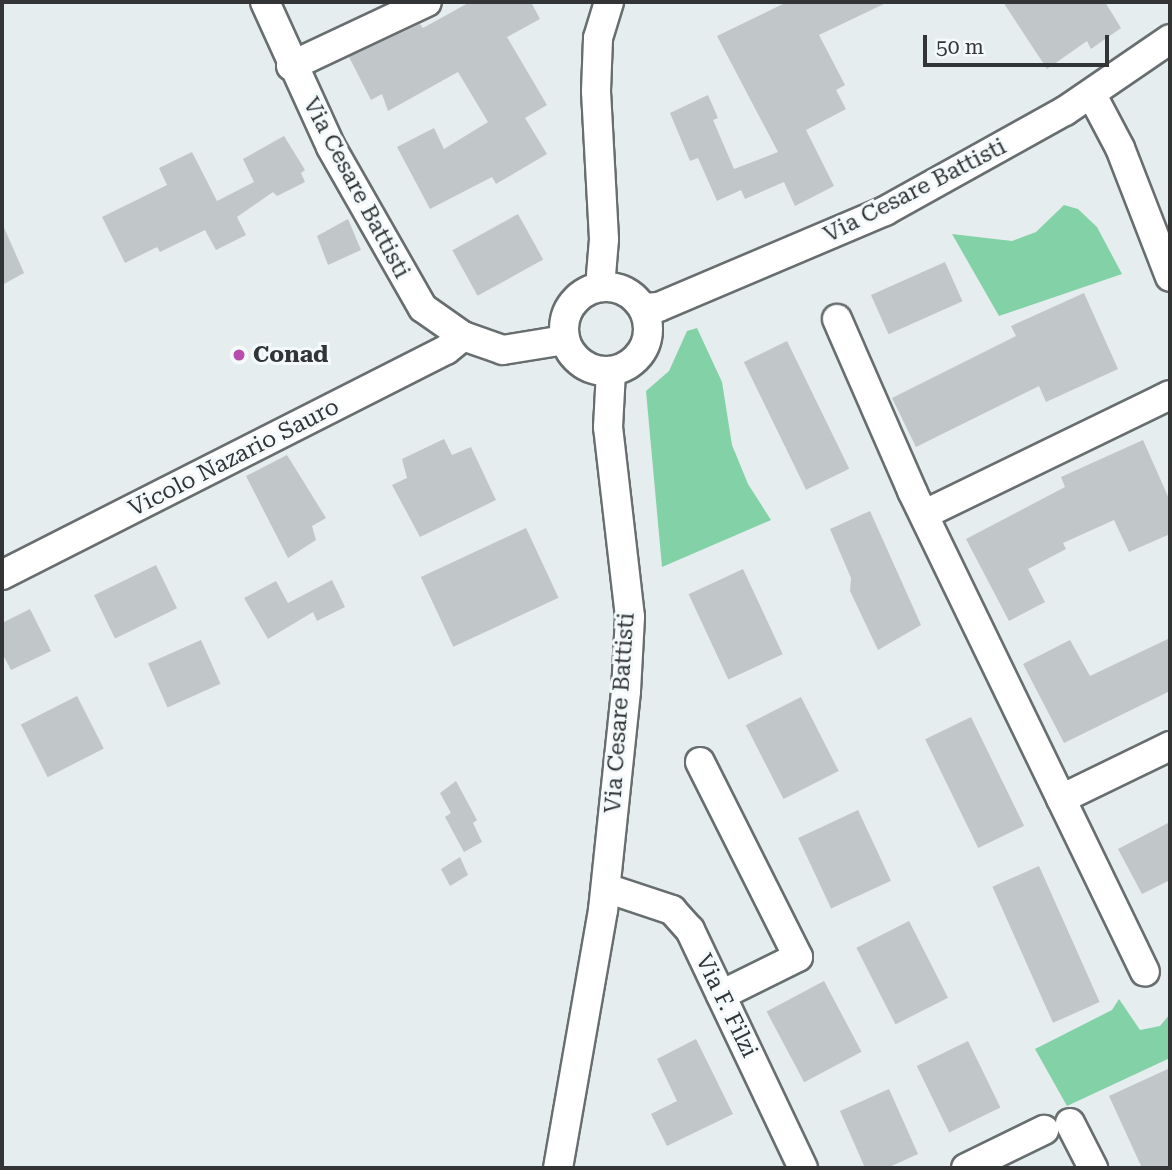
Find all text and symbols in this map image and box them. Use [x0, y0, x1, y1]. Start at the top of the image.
scale bar [927, 21, 1112, 65]
text: 50 m [936, 35, 984, 59]
street label: Via Cesare Battisti [297, 93, 415, 283]
street label: Via Cesare Battisti [819, 133, 1011, 249]
place label: Conad [253, 341, 328, 369]
marker: Conad [231, 347, 247, 363]
street label: Vicolo Nazario Sauro [124, 393, 344, 523]
street label: Via Cesare Battisti [599, 612, 641, 814]
street label: Via F. Filzi [689, 950, 763, 1062]

